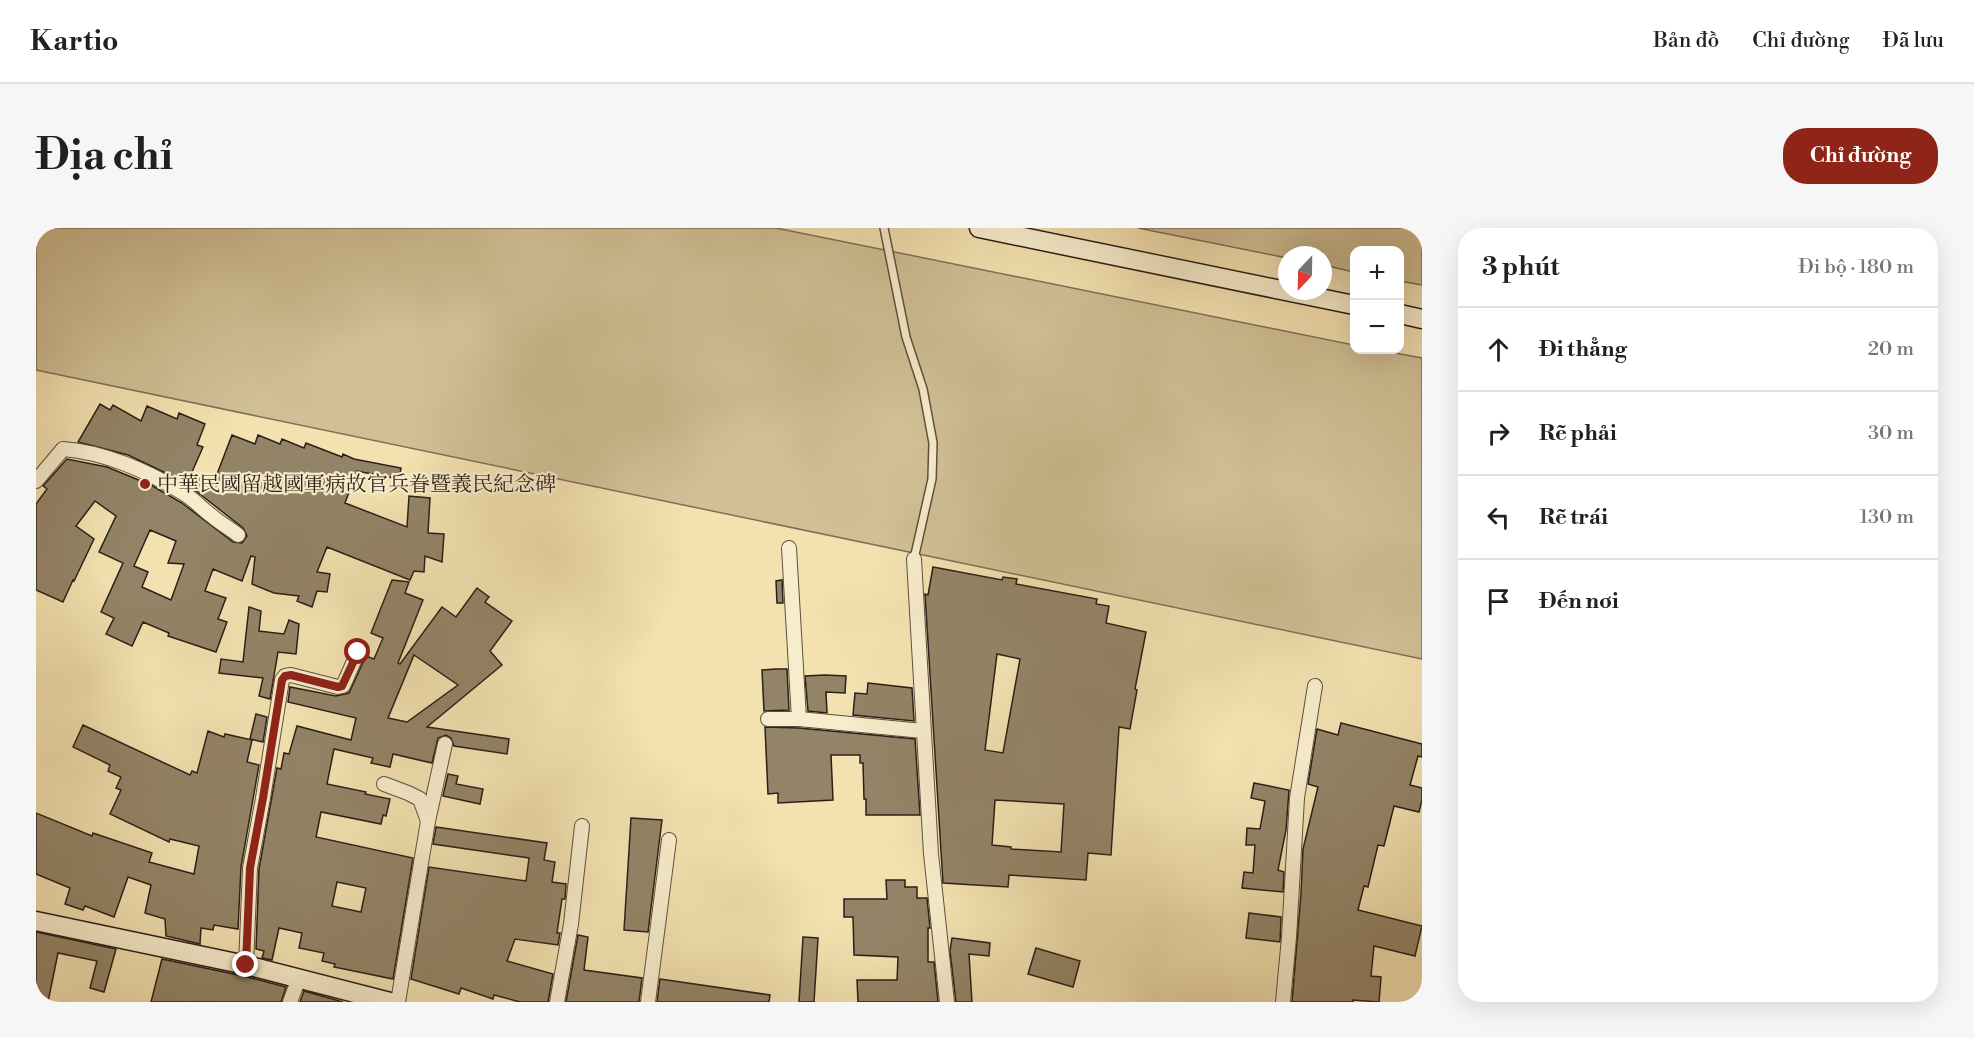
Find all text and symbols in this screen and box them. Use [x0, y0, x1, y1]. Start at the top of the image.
text: Kartio [30, 24, 119, 59]
text: Bản đồ [1653, 28, 1719, 54]
text: Chỉ đường [1752, 28, 1850, 54]
text: Đã lưu [1883, 28, 1944, 54]
button: Chỉ đường [1783, 128, 1938, 184]
text: Địa chỉ [36, 130, 173, 183]
north arrow [1278, 246, 1332, 300]
map controls [1350, 246, 1404, 354]
button: + [1350, 246, 1404, 300]
text: 3 phút [1482, 251, 1560, 283]
text: Đi bộ · 180 m [1798, 255, 1914, 280]
button: − [1350, 300, 1404, 354]
icon: ahead [1482, 333, 1515, 366]
text: Đi thẳng [1539, 336, 1627, 363]
text: 20 m [1868, 337, 1914, 362]
icon: right [1482, 417, 1515, 450]
text: Rẽ phải [1539, 420, 1617, 447]
text: 30 m [1868, 421, 1914, 446]
place label: 中華民國留越國軍病故官兵眷暨義民紀念碑 [157, 472, 556, 498]
marker: 中華民國留越國軍病故官兵眷暨義民紀念碑 [138, 477, 152, 491]
icon: left [1482, 501, 1515, 534]
text: Rẽ trái [1539, 504, 1608, 531]
text: 130 m [1859, 505, 1914, 530]
icon: arrive [1482, 585, 1515, 618]
text: Đến nơi [1539, 588, 1619, 615]
route start [344, 638, 370, 664]
route end [232, 951, 258, 977]

